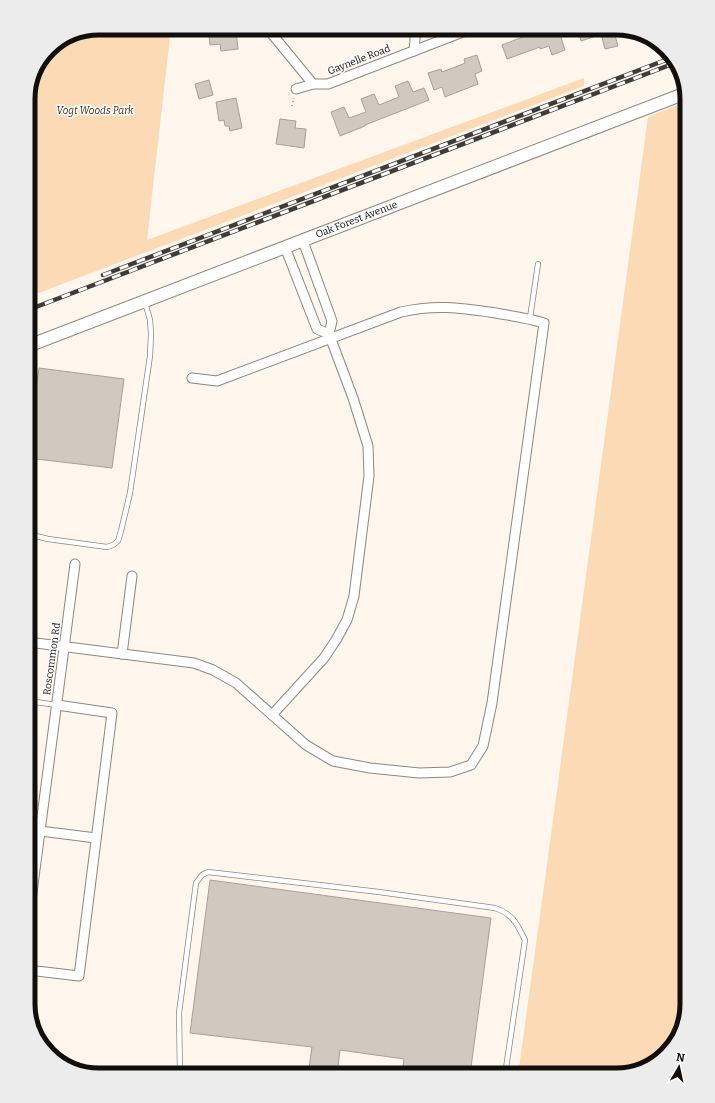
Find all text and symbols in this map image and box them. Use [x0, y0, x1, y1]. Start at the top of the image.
street label: Gaynelle Road [326, 43, 392, 77]
park label: Vogt Woods Park [56, 105, 134, 117]
street label: Oak Forest Avenue [314, 199, 399, 241]
street label: Roscommon Rd [41, 622, 63, 696]
north arrow [659, 1047, 699, 1087]
text: N [675, 1051, 686, 1065]

